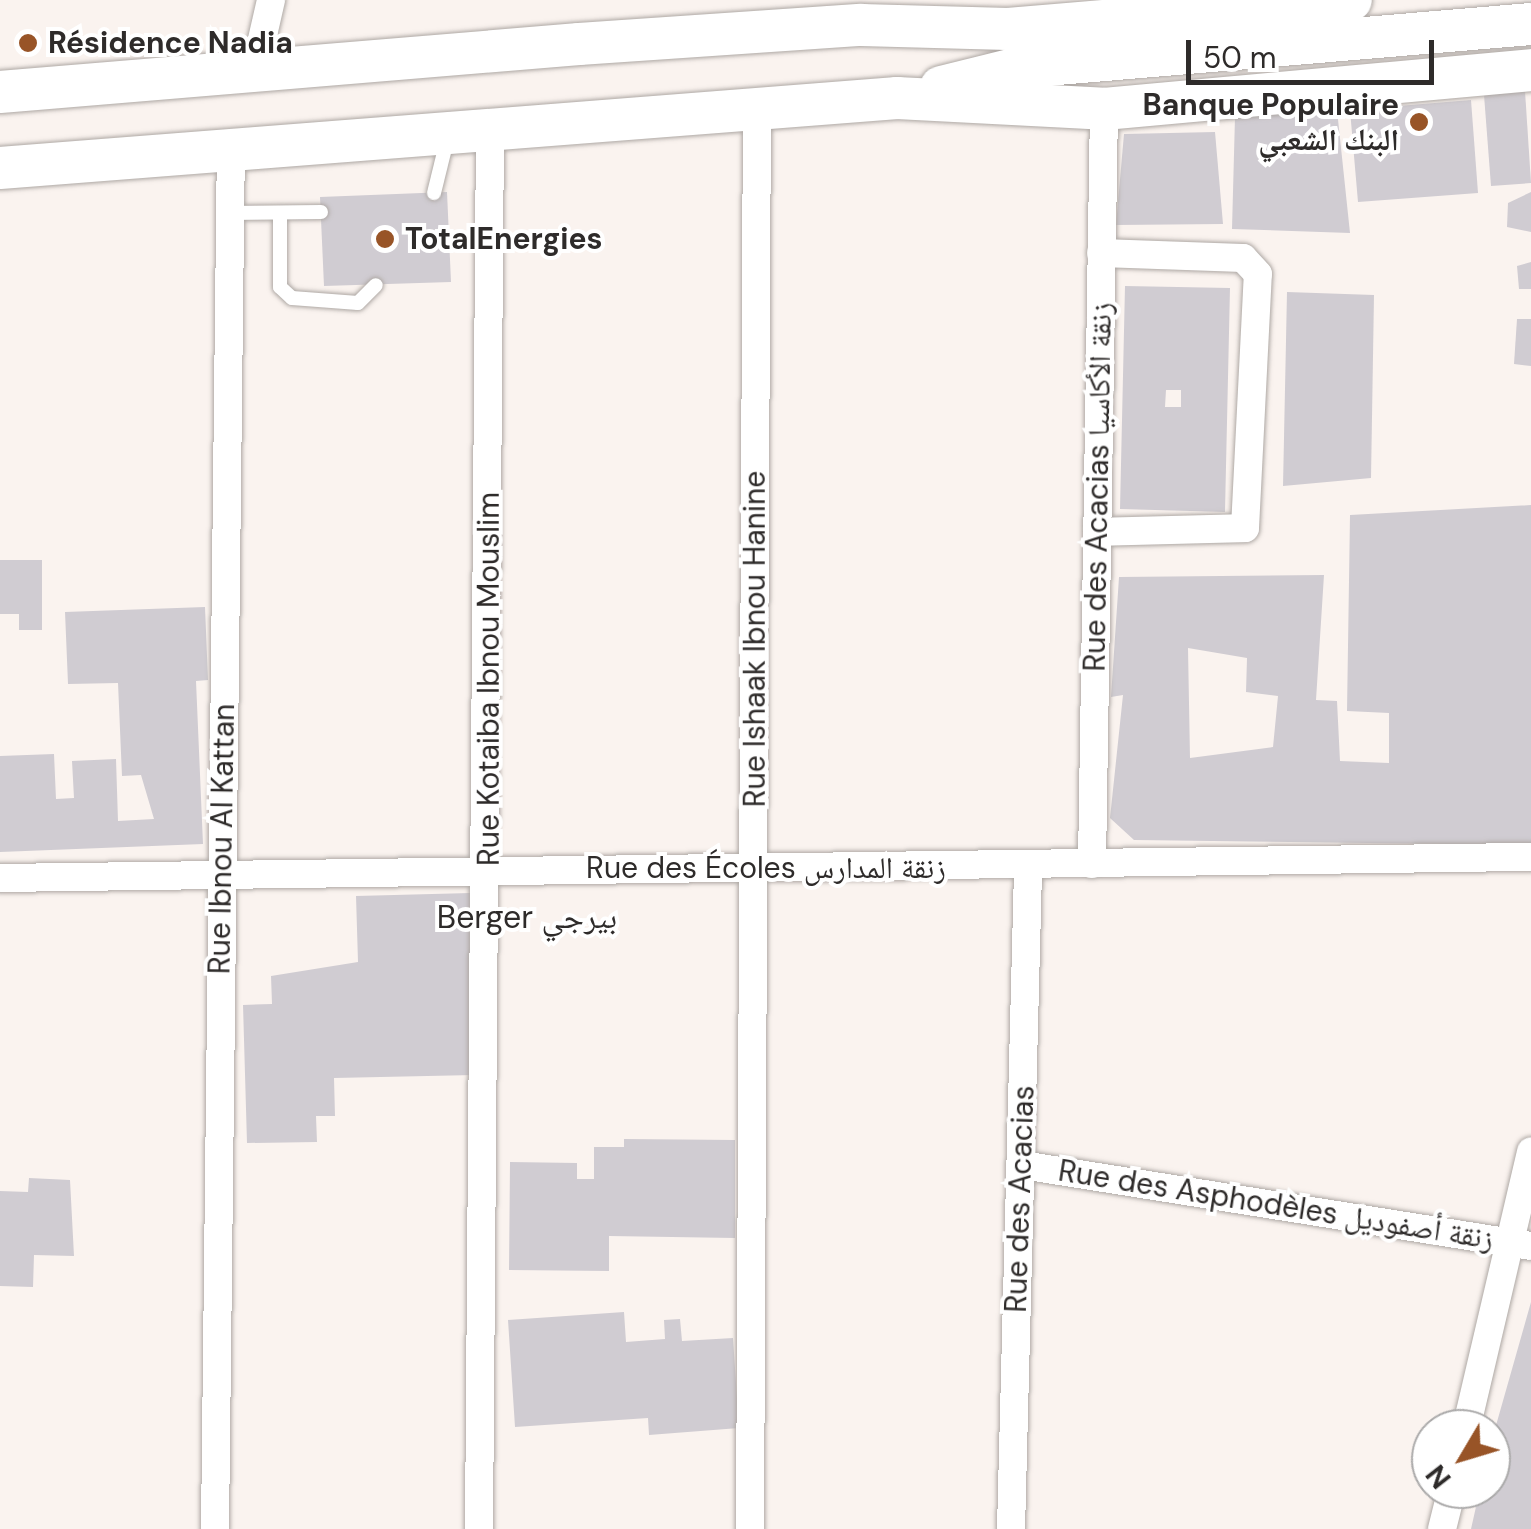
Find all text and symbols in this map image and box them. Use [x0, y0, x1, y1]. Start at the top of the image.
scale bar [1191, 20, 1438, 82]
place label: Résidence Nadia [48, 25, 293, 61]
marker: Résidence Nadia [17, 32, 39, 54]
text: 50 m [1203, 38, 1277, 77]
place label: Banque Populaire البنك الشعبي [1143, 87, 1399, 158]
marker: Banque Populaire البنك الشعبي [1408, 111, 1430, 133]
place label: TotalEnergies [405, 221, 603, 257]
marker: TotalEnergies [374, 228, 396, 250]
street label: Rue des Acacias زنقة الأكاسيا [1077, 302, 1119, 672]
street label: Rue Ishaak Ibnou Hanine [737, 471, 773, 807]
street label: Rue Kotaiba Ibnou Mouslim [471, 492, 507, 866]
street label: Rue Ibnou Al Kattan [202, 703, 242, 975]
street label: Rue des Écoles زنقة المدارس [586, 850, 946, 886]
district label: Berger بيرجي [437, 898, 617, 936]
street label: Rue des Acacias [998, 1085, 1042, 1313]
street label: Rue des Asphodèles زنقة أصفوديل [1056, 1153, 1496, 1257]
north arrow [1411, 1409, 1511, 1509]
text: N [1418, 1457, 1459, 1496]

